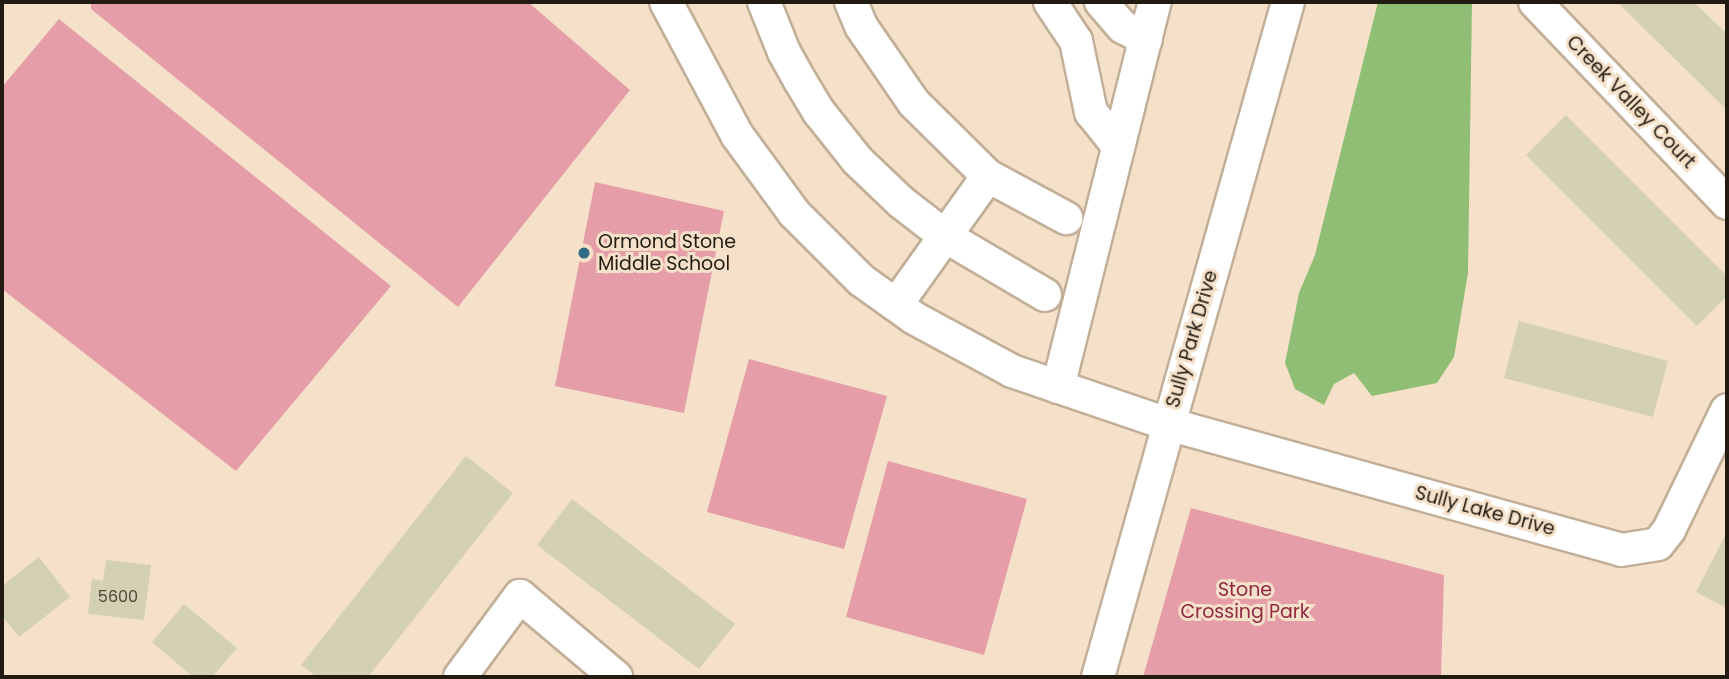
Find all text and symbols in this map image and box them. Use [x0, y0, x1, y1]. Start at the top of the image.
street label: Creek Valley Court [1562, 31, 1700, 173]
place label: Ormond Stone Middle School [598, 231, 736, 275]
marker: Ormond Stone Middle School [576, 245, 592, 261]
street label: Sully Park Drive [1161, 268, 1223, 410]
street label: Sully Lake Drive [1413, 481, 1557, 541]
park label: Stone Crossing Park [1180, 579, 1310, 623]
house number: 5600 [98, 587, 138, 607]

